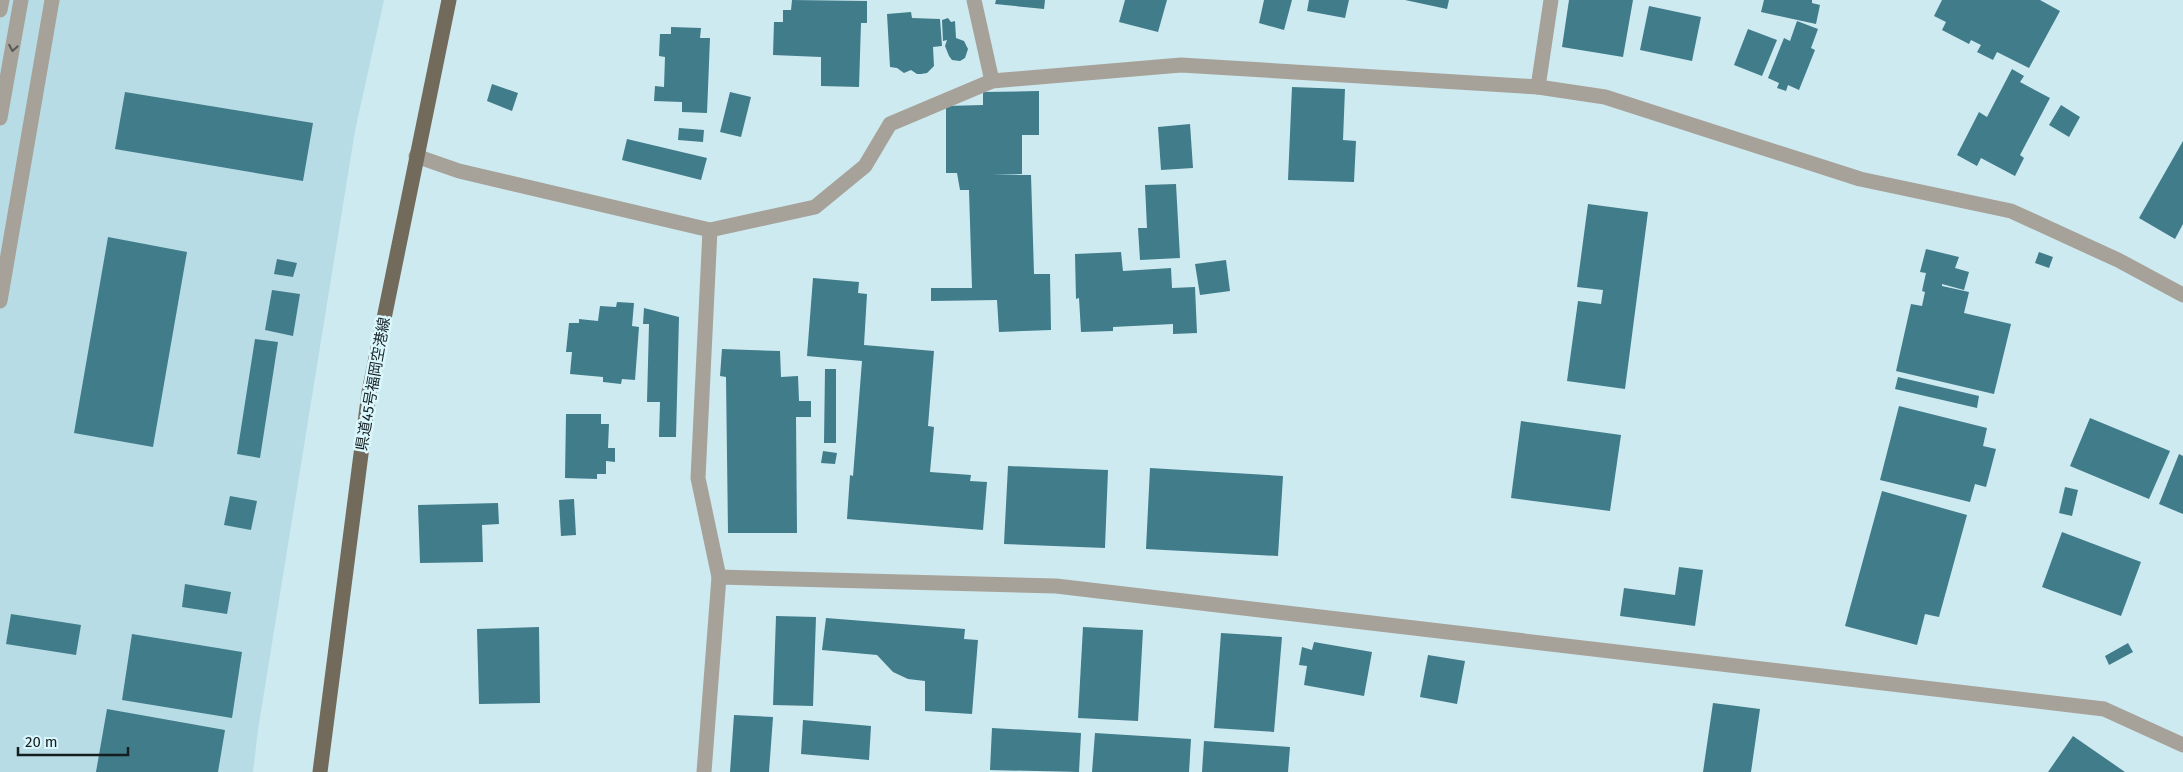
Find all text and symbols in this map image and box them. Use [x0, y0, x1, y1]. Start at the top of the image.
one-way arrow [8, 44, 18, 52]
street label: 県道45号福岡空港線 [352, 316, 394, 452]
scale bar [18, 724, 128, 756]
text: 20 m [25, 733, 58, 751]

